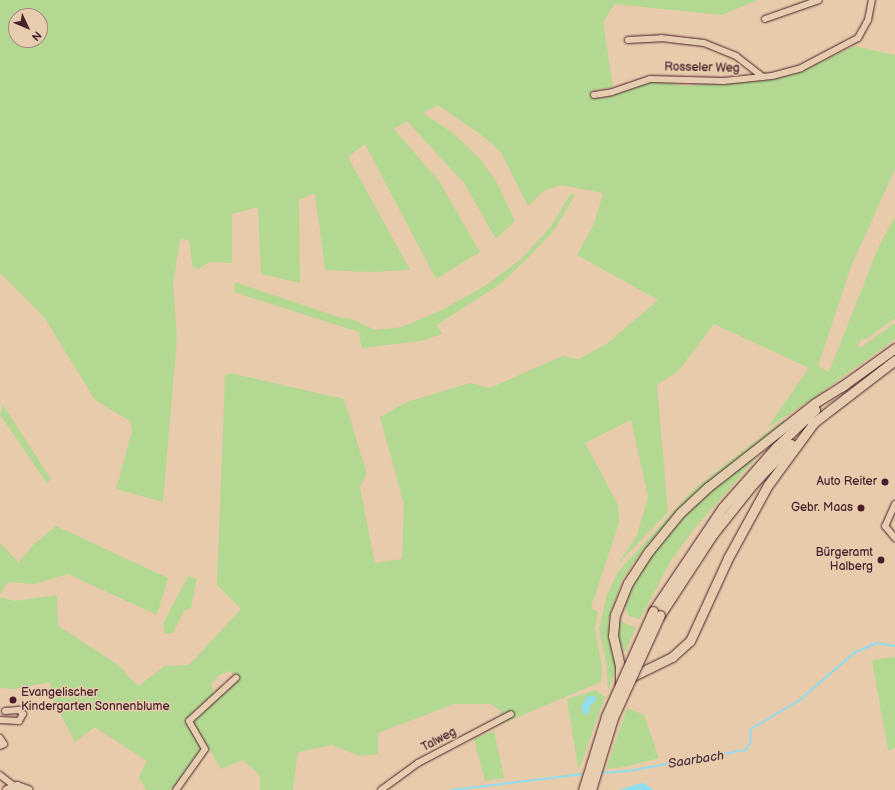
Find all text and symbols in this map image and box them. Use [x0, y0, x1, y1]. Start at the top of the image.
north arrow [8, 8, 48, 48]
text: N [29, 28, 44, 43]
street label: Rosseler Weg [664, 60, 740, 76]
place label: Auto Reiter [816, 475, 877, 489]
marker: Auto Reiter [880, 477, 890, 487]
place label: Gebr. Maas [791, 501, 853, 515]
marker: Gebr. Maas [856, 503, 866, 513]
place label: Bürgeramt Halberg [815, 546, 873, 574]
marker: Bürgeramt Halberg [876, 555, 886, 565]
place label: Evangelischer Kindergarten Sonnenblume [21, 686, 170, 714]
marker: Evangelischer Kindergarten Sonnenblume [8, 695, 18, 705]
street label: Talweg [419, 725, 459, 755]
water label: Saarbach [667, 748, 725, 772]

